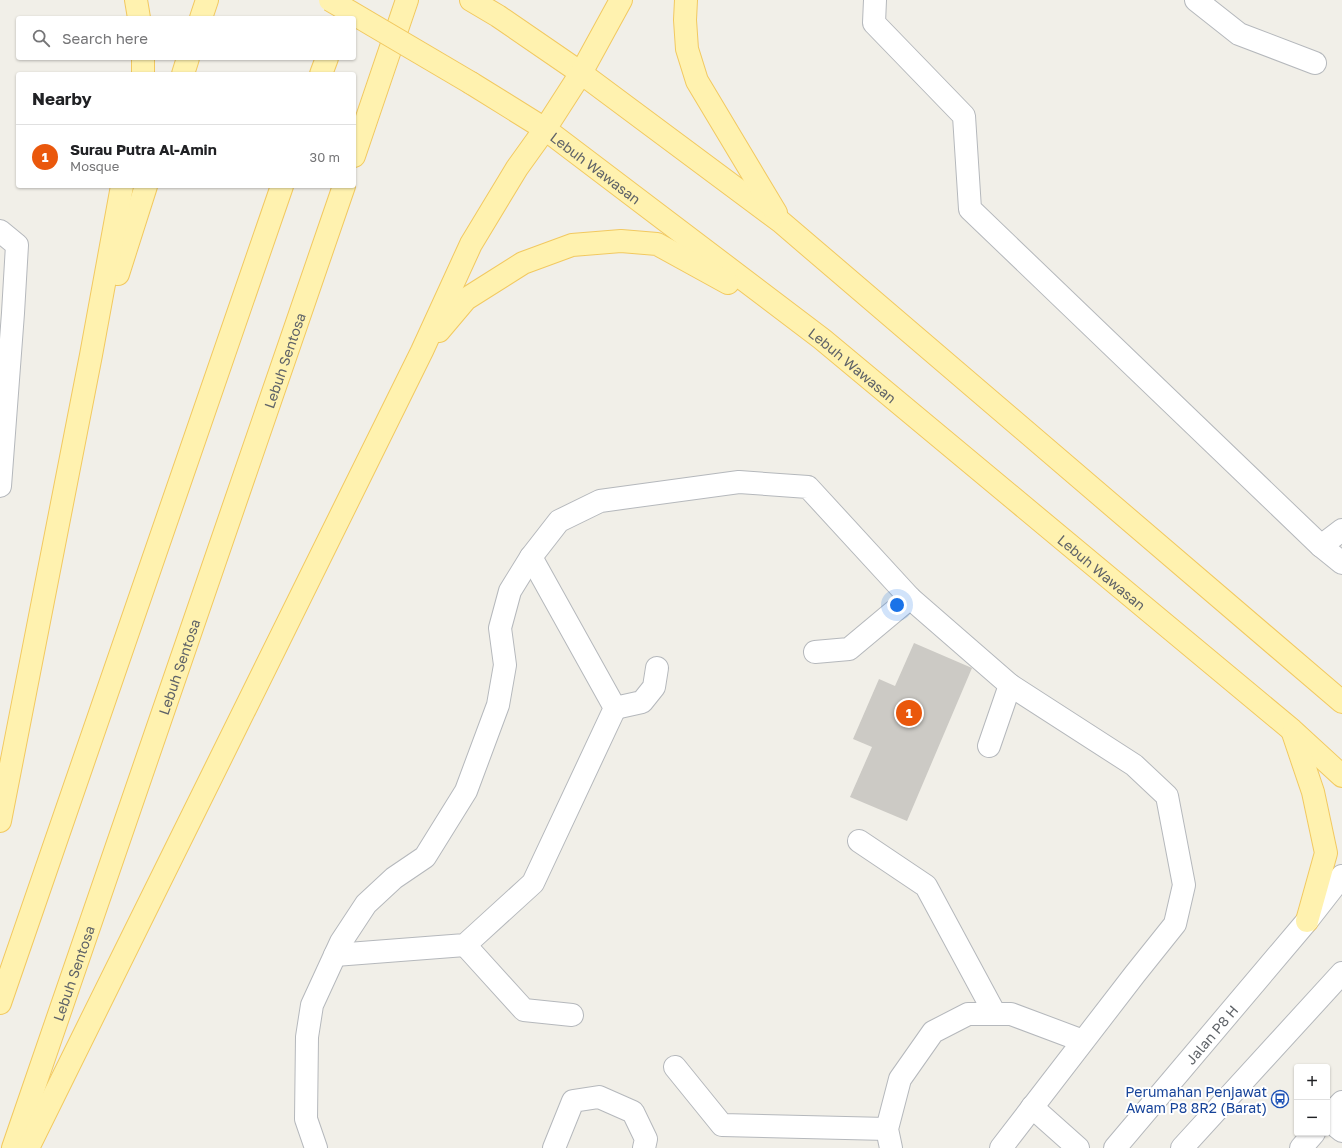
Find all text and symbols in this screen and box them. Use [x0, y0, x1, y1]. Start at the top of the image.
search box [16, 16, 356, 60]
icon: search [30, 27, 52, 49]
text: Search here [62, 29, 148, 47]
text: Nearby [32, 88, 92, 109]
street label: Lebuh Wawasan [547, 128, 644, 207]
text: Surau Putra Al-Amin [70, 140, 217, 158]
text: 1 [42, 149, 48, 165]
text: 30 m [310, 149, 340, 165]
text: Mosque [70, 158, 119, 174]
street label: Lebuh Sentosa [260, 310, 308, 410]
street label: Lebuh Wawasan [806, 324, 900, 406]
street label: Lebuh Wawasan [1055, 531, 1149, 613]
your location [887, 595, 907, 615]
street label: Lebuh Sentosa [154, 617, 203, 717]
pin: 1 [896, 698, 922, 728]
street label: Lebuh Sentosa [49, 923, 98, 1023]
street label: Jalan P8 H [1181, 1001, 1241, 1067]
map controls [1294, 1064, 1330, 1136]
button: + [1294, 1064, 1330, 1100]
place label: Perumahan Penjawat Awam P8 8R2 (Barat) [1125, 1083, 1267, 1116]
bus stop icon: Perumahan Penjawat Awam P8 8R2 (Barat) [1270, 1089, 1290, 1109]
button: − [1294, 1100, 1330, 1136]

